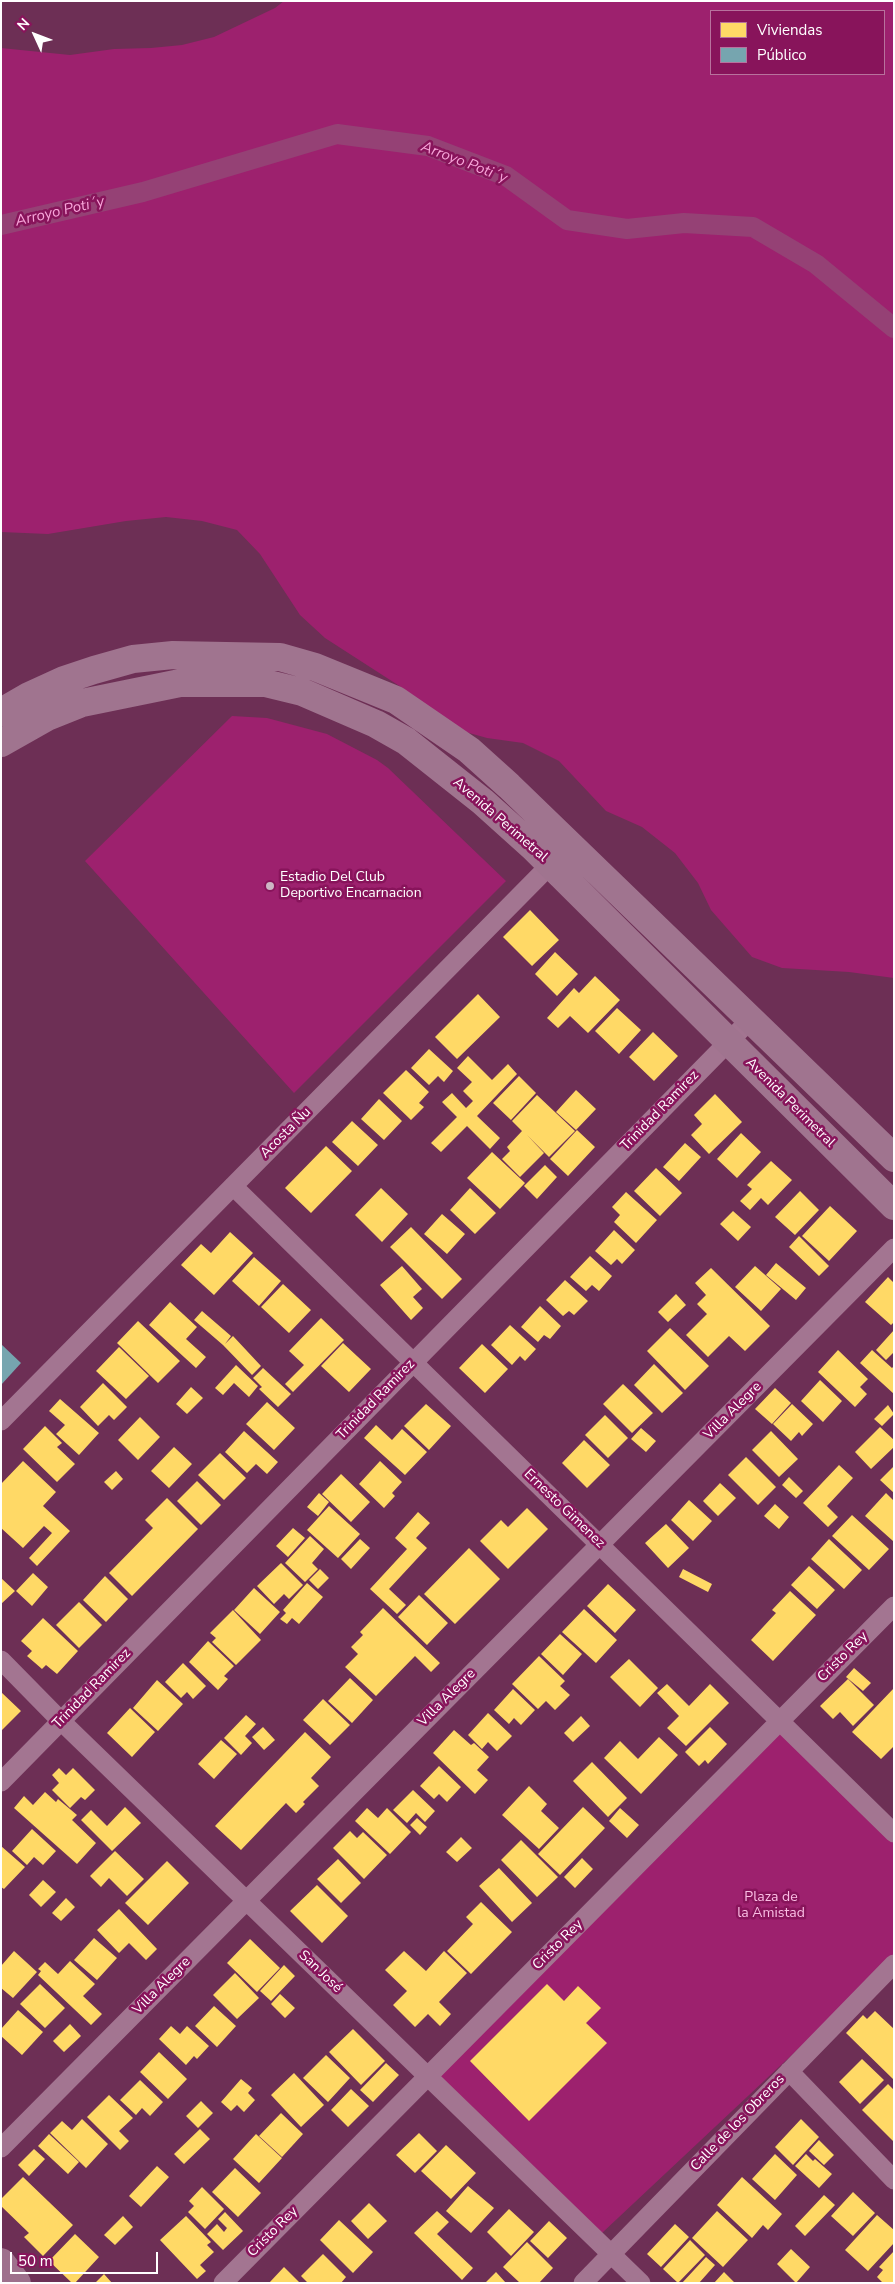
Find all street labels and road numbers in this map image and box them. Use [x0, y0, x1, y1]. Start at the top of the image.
street label: Avenida Perimetral [449, 774, 551, 866]
street label: Avenida Perimetral [742, 1055, 838, 1151]
street label: Trinidad Ramirez [617, 1067, 703, 1155]
street label: Acosta Ñu [257, 1104, 315, 1162]
street label: Trinidad Ramirez [333, 1356, 419, 1444]
street label: Villa Alegre [701, 1379, 765, 1443]
street label: Ernesto Gimenez [520, 1466, 608, 1552]
street label: Cristo Rey [814, 1628, 872, 1686]
street label: Trinidad Ramirez [49, 1645, 135, 1733]
street label: Villa Alegre [415, 1666, 479, 1730]
street label: Cristo Rey [529, 1916, 587, 1974]
street label: San José [295, 1947, 345, 1997]
street label: Villa Alegre [130, 1954, 194, 2018]
street label: Calle de los Obreros [688, 2071, 788, 2175]
street label: Cristo Rey [244, 2203, 302, 2261]

